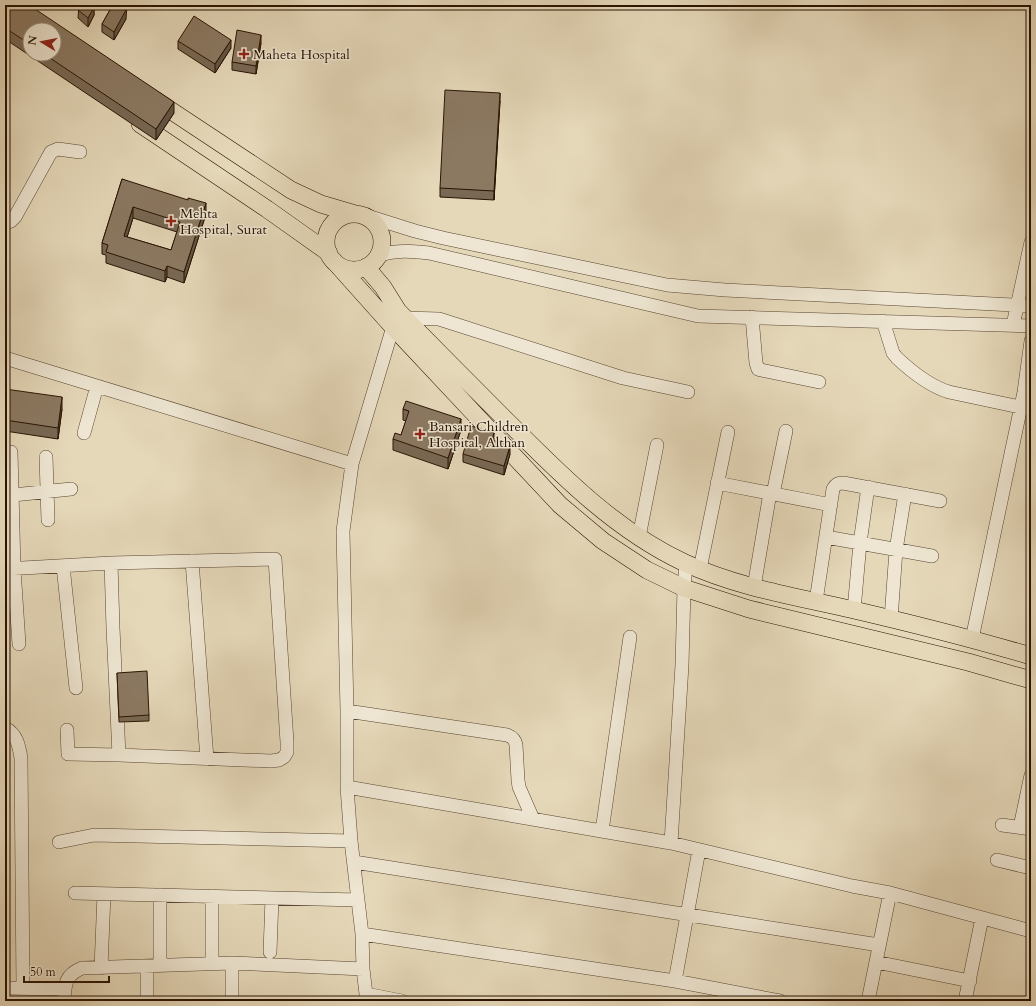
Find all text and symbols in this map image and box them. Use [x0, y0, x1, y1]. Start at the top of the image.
north arrow [22, 22, 62, 62]
text: N [24, 34, 41, 46]
place label: Maheta Hospital [253, 45, 350, 64]
marker: Maheta Hospital [238, 48, 250, 60]
place label: Mehta Hospital, Surat [180, 204, 268, 239]
marker: Mehta Hospital, Surat [165, 215, 177, 227]
place label: Bansari Children Hospital, Althan [429, 417, 529, 452]
marker: Bansari Children Hospital, Althan [414, 428, 426, 440]
scale bar [24, 958, 109, 984]
text: 50 m [30, 964, 57, 980]

